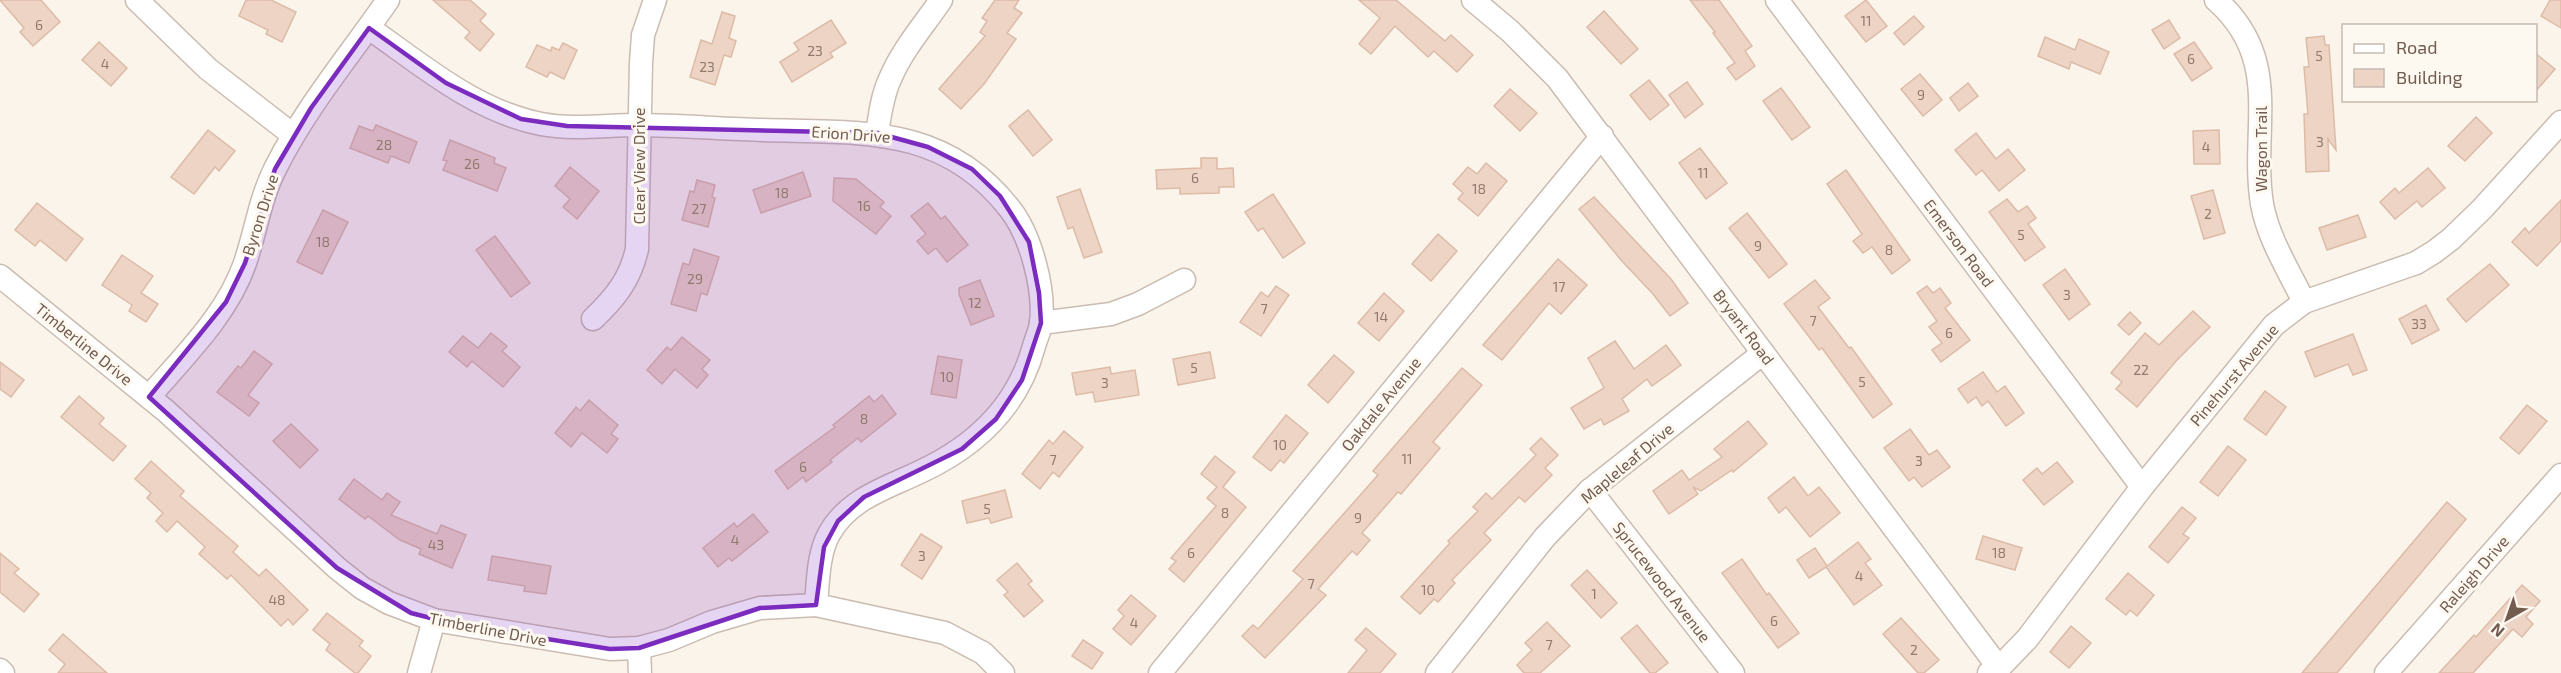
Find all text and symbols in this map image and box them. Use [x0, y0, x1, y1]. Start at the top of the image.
house number: 11 [1860, 12, 1872, 29]
house number: 6 [35, 16, 43, 33]
legend [2342, 24, 2537, 102]
text: Road [2396, 36, 2437, 58]
house number: 23 [807, 42, 823, 59]
house number: 5 [2315, 47, 2323, 64]
house number: 6 [2187, 50, 2195, 67]
house number: 4 [101, 55, 109, 72]
house number: 23 [699, 58, 715, 75]
text: Building [2396, 66, 2463, 88]
house number: 9 [1917, 86, 1925, 103]
street label: Wagon Trail [2251, 106, 2270, 192]
street label: Clear View Drive [629, 107, 648, 225]
street label: Erion Drive [811, 121, 891, 146]
house number: 3 [2316, 133, 2324, 150]
house number: 28 [376, 136, 392, 153]
house number: 4 [2202, 138, 2210, 155]
house number: 26 [464, 155, 480, 172]
house number: 11 [1697, 164, 1709, 181]
house number: 6 [1191, 169, 1199, 186]
street label: Byron Drive [237, 172, 282, 258]
house number: 18 [1472, 180, 1486, 197]
house number: 18 [775, 184, 789, 201]
street label: Emerson Road [1920, 195, 1999, 290]
house number: 16 [857, 197, 871, 214]
house number: 27 [691, 200, 707, 217]
house number: 2 [2204, 205, 2212, 222]
house number: 5 [2017, 226, 2025, 243]
house number: 18 [316, 233, 330, 250]
house number: 9 [1754, 237, 1762, 254]
house number: 8 [1885, 241, 1893, 258]
house number: 29 [687, 270, 703, 287]
house number: 17 [1553, 278, 1565, 295]
street label: Bryant Road [1710, 285, 1779, 368]
house number: 3 [2063, 286, 2071, 303]
house number: 12 [968, 294, 982, 311]
street label: Timberline Drive [32, 299, 137, 389]
house number: 7 [1260, 300, 1268, 317]
house number: 14 [1374, 308, 1388, 325]
house number: 7 [1809, 312, 1817, 329]
house number: 33 [2411, 315, 2427, 332]
street label: Pinehurst Avenue [2185, 320, 2282, 429]
house number: 6 [1945, 324, 1953, 341]
street label: Oakdale Avenue [1337, 353, 1424, 455]
house number: 5 [1190, 359, 1198, 376]
house number: 22 [2133, 361, 2149, 378]
house number: 10 [940, 368, 954, 385]
house number: 5 [1858, 373, 1866, 390]
house number: 3 [1101, 374, 1109, 391]
house number: 8 [860, 410, 868, 427]
street label: Mapleleaf Drive [1577, 418, 1677, 507]
house number: 10 [1273, 436, 1287, 453]
house number: 11 [1401, 450, 1413, 467]
house number: 7 [1049, 451, 1057, 468]
house number: 3 [1915, 452, 1923, 469]
house number: 6 [799, 458, 807, 475]
house number: 5 [983, 500, 991, 517]
house number: 8 [1221, 504, 1229, 521]
house number: 9 [1354, 509, 1362, 526]
street label: Sprucewood Avenue [1610, 518, 1715, 646]
house number: 4 [731, 531, 739, 548]
street label: Raleigh Drive [2435, 531, 2512, 616]
house number: 43 [428, 536, 444, 553]
house number: 6 [1187, 544, 1195, 561]
house number: 18 [1992, 544, 2006, 561]
house number: 3 [918, 547, 926, 564]
house number: 4 [1855, 567, 1863, 584]
house number: 7 [1307, 575, 1315, 592]
house number: 10 [1421, 581, 1435, 598]
house number: 1 [1591, 585, 1597, 602]
north arrow [2477, 589, 2537, 649]
house number: 48 [268, 591, 286, 608]
street label: Timberline Drive [428, 608, 549, 649]
house number: 6 [1770, 612, 1778, 629]
house number: 4 [1130, 614, 1138, 631]
text: N [2487, 620, 2508, 642]
house number: 7 [1545, 636, 1553, 653]
house number: 2 [1910, 641, 1918, 658]

